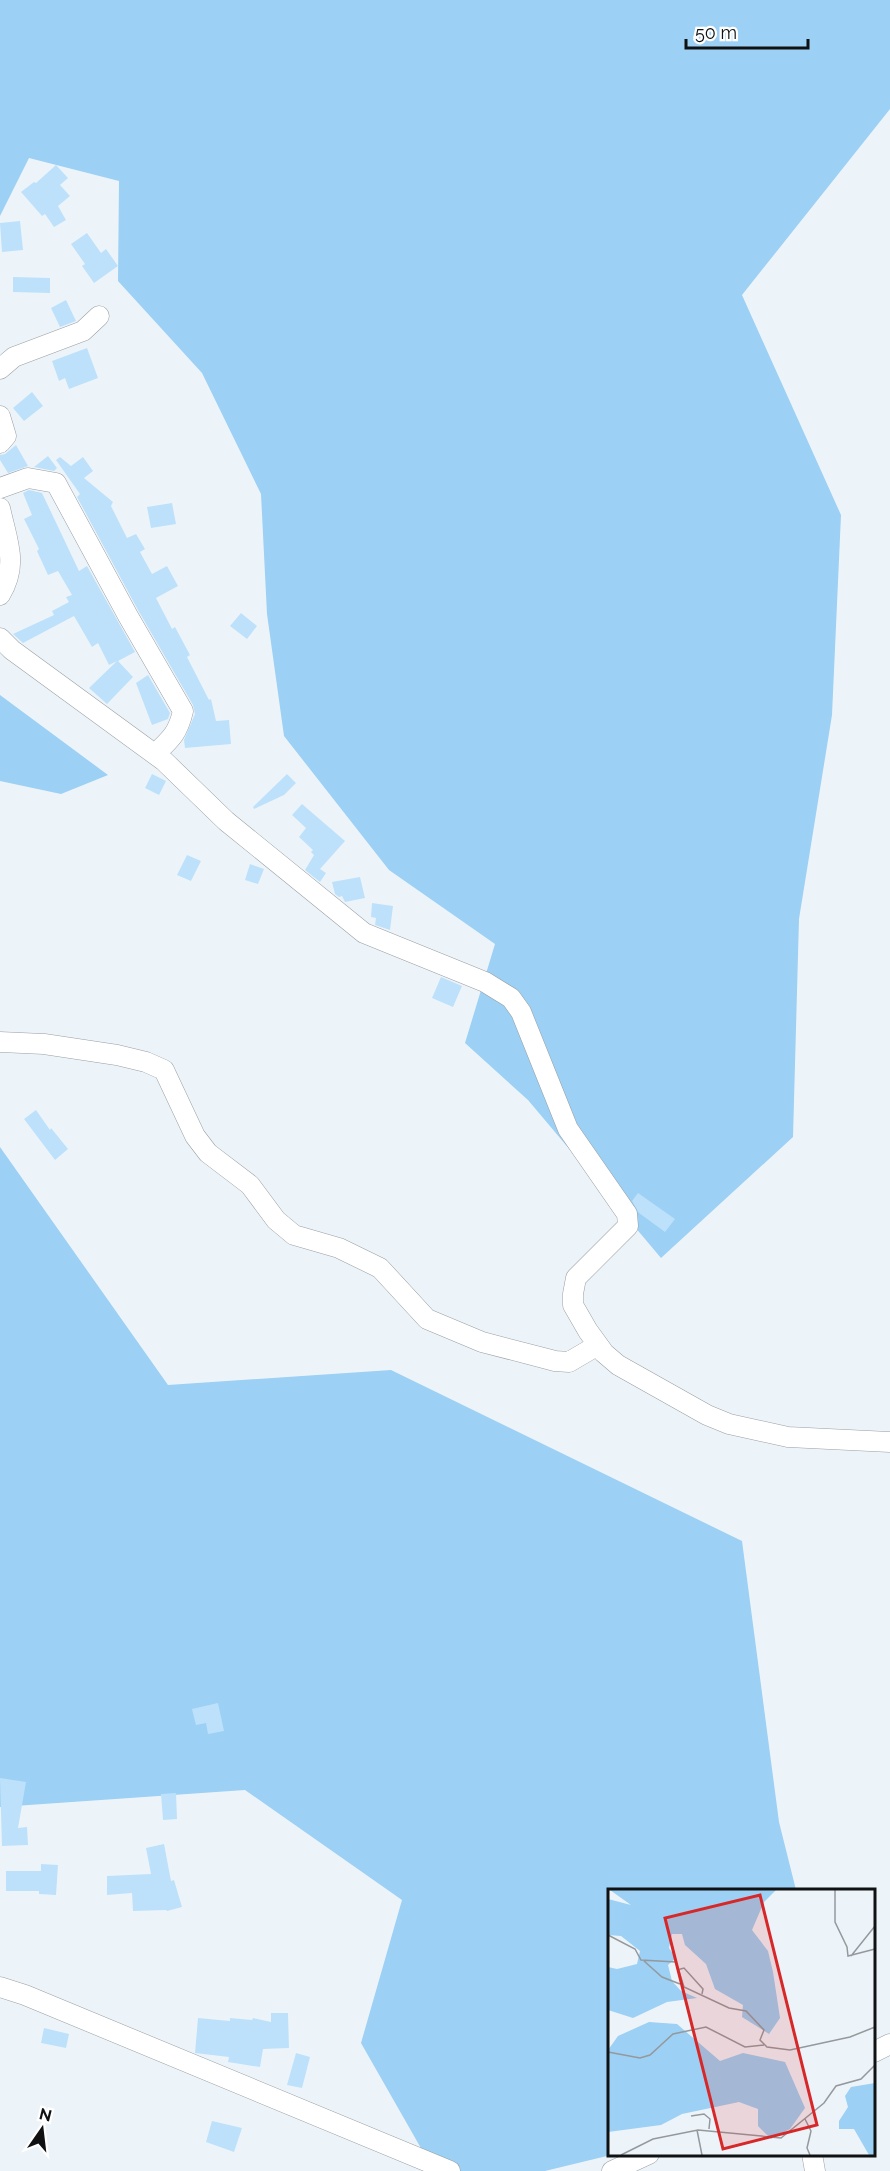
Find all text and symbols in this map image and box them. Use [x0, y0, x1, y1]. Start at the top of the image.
scale bar [686, 12, 808, 50]
text: 50 m [695, 22, 737, 43]
inset map [608, 1889, 875, 2156]
north arrow [12, 2099, 72, 2159]
text: N [37, 2104, 54, 2126]

